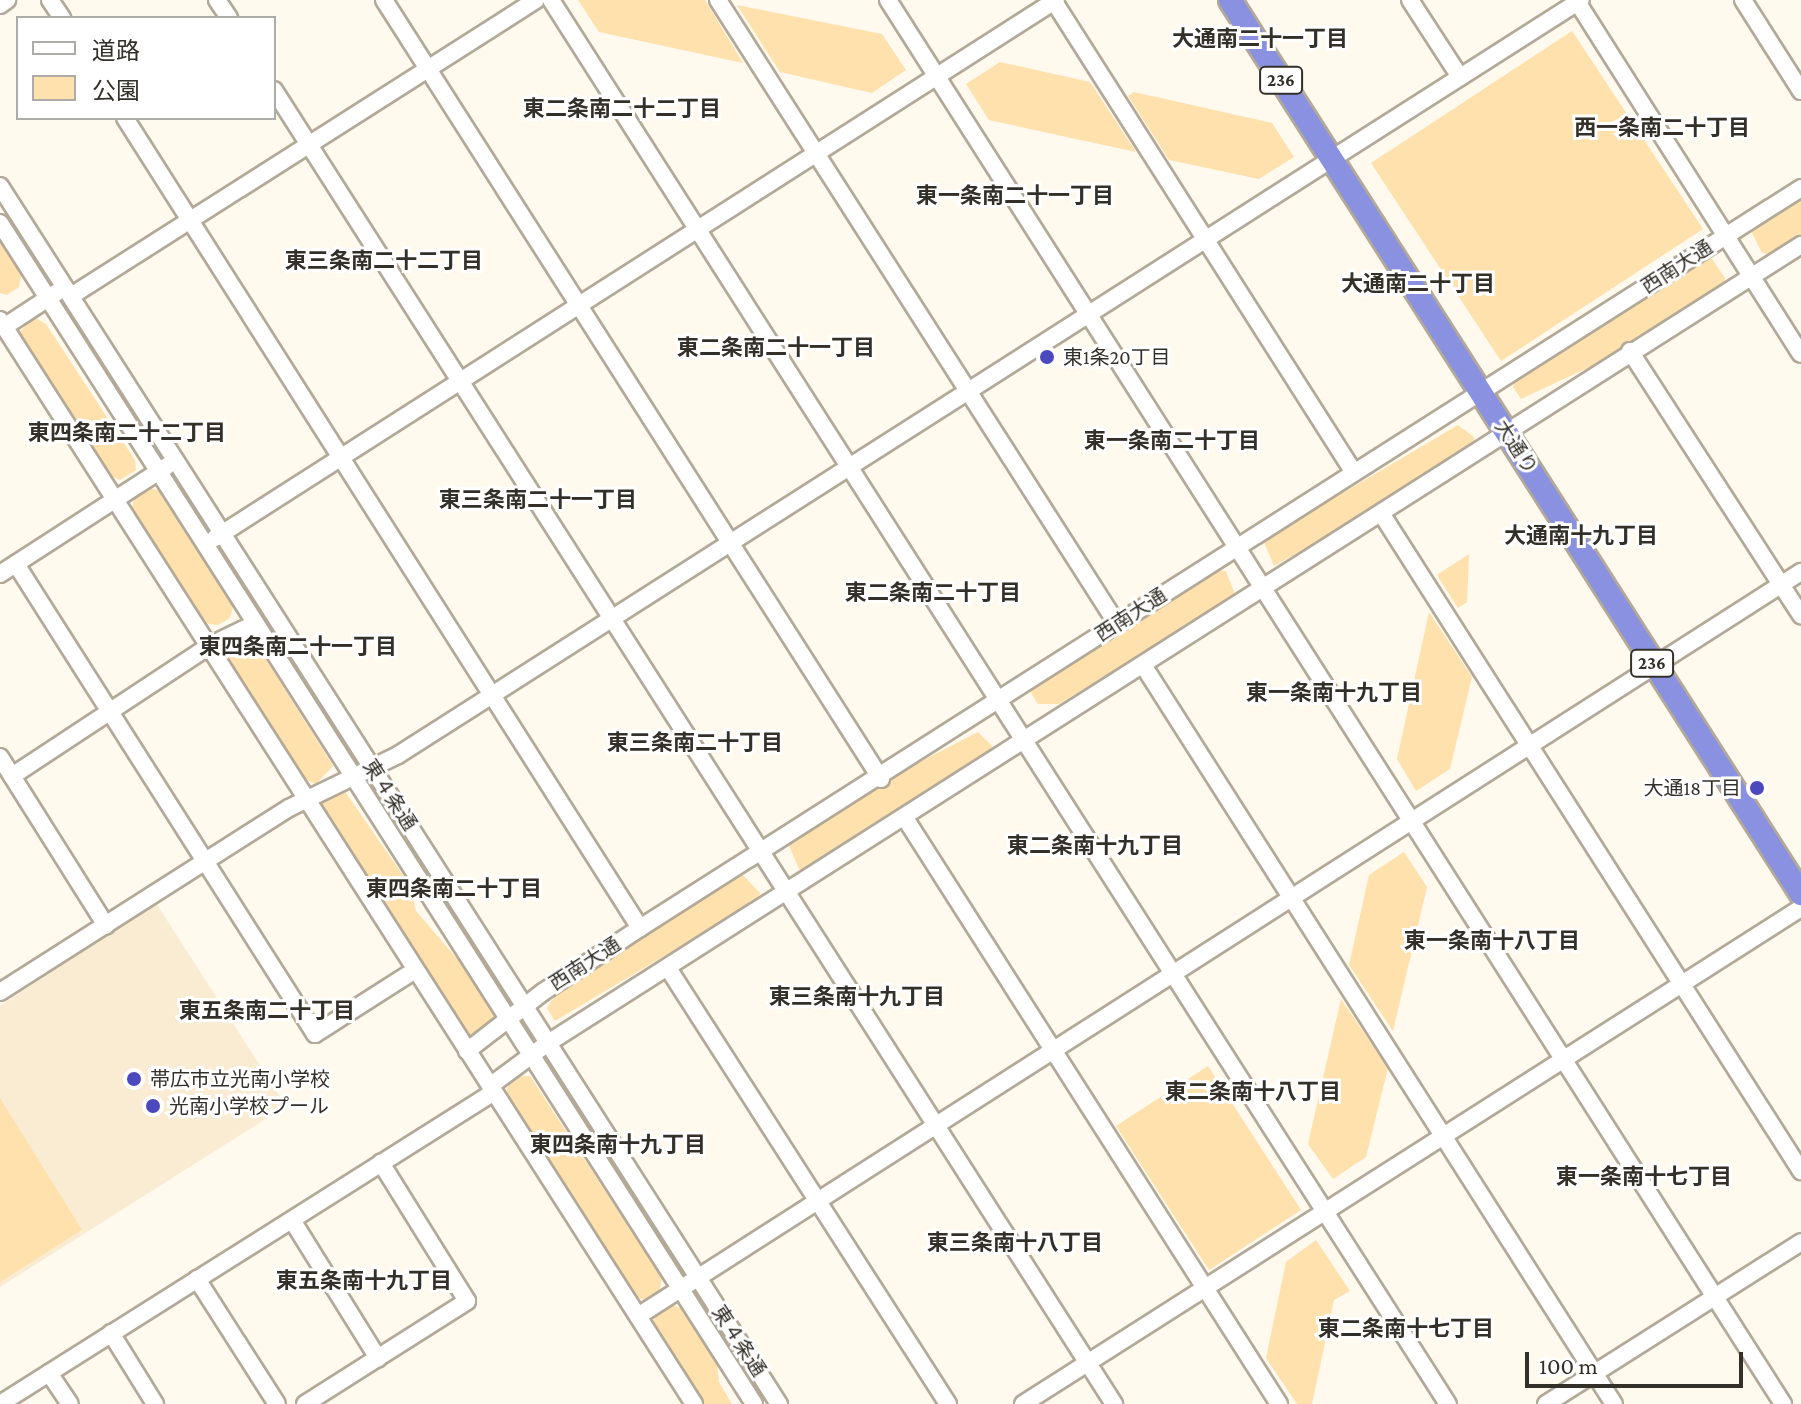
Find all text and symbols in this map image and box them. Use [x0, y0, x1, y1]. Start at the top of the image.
legend [16, 16, 276, 120]
district label: 大通南二十一丁目 [1172, 26, 1348, 52]
text: 道路 [92, 37, 140, 64]
road number: 236 [1259, 66, 1303, 94]
text: 公園 [92, 77, 140, 104]
district label: 東二条南二十二丁目 [523, 96, 721, 122]
district label: 西一条南二十丁目 [1574, 115, 1750, 141]
district label: 東一条南二十一丁目 [916, 183, 1114, 209]
street label: 西南大通 [1637, 235, 1717, 299]
district label: 東三条南二十二丁目 [285, 248, 483, 274]
district label: 大通南二十丁目 [1341, 271, 1495, 297]
district label: 東二条南二十一丁目 [677, 335, 875, 361]
place label: 東1条20丁目 [1063, 345, 1170, 369]
marker: 東1条20丁目 [1038, 348, 1056, 366]
street label: 大通り [1490, 415, 1542, 479]
district label: 東四条南二十二丁目 [28, 420, 226, 446]
district label: 東一条南二十丁目 [1084, 428, 1260, 454]
district label: 東三条南二十一丁目 [439, 487, 637, 513]
district label: 大通南十九丁目 [1504, 523, 1658, 549]
district label: 東二条南二十丁目 [845, 580, 1021, 606]
street label: 西南大通 [1091, 583, 1171, 647]
district label: 東四条南二十一丁目 [199, 634, 397, 660]
road number: 236 [1630, 649, 1674, 677]
district label: 東一条南十九丁目 [1246, 680, 1422, 706]
district label: 東三条南二十丁目 [607, 730, 783, 756]
street label: 東４条通 [358, 755, 422, 835]
place label: 大通18丁目 [1644, 776, 1741, 800]
marker: 大通18丁目 [1748, 779, 1766, 797]
district label: 東二条南十九丁目 [1007, 833, 1183, 859]
district label: 東四条南二十丁目 [366, 876, 542, 902]
district label: 東一条南十八丁目 [1404, 928, 1580, 954]
street label: 西南大通 [545, 932, 625, 996]
district label: 東三条南十九丁目 [769, 984, 945, 1010]
district label: 東五条南二十丁目 [179, 998, 355, 1024]
place label: 帯広市立光南小学校 [150, 1067, 330, 1091]
marker: 帯広市立光南小学校 [125, 1070, 143, 1088]
district label: 東二条南十八丁目 [1165, 1079, 1341, 1105]
place label: 光南小学校プール [169, 1094, 329, 1118]
marker: 光南小学校プール [144, 1097, 162, 1115]
district label: 東四条南十九丁目 [530, 1132, 706, 1158]
district label: 東一条南十七丁目 [1556, 1164, 1732, 1190]
district label: 東三条南十八丁目 [927, 1230, 1103, 1256]
district label: 東五条南十九丁目 [276, 1268, 452, 1294]
street label: 東４条通 [707, 1301, 771, 1381]
district label: 東二条南十七丁目 [1318, 1316, 1494, 1342]
scale bar [1529, 1336, 1747, 1386]
text: 100 m [1539, 1352, 1598, 1379]

